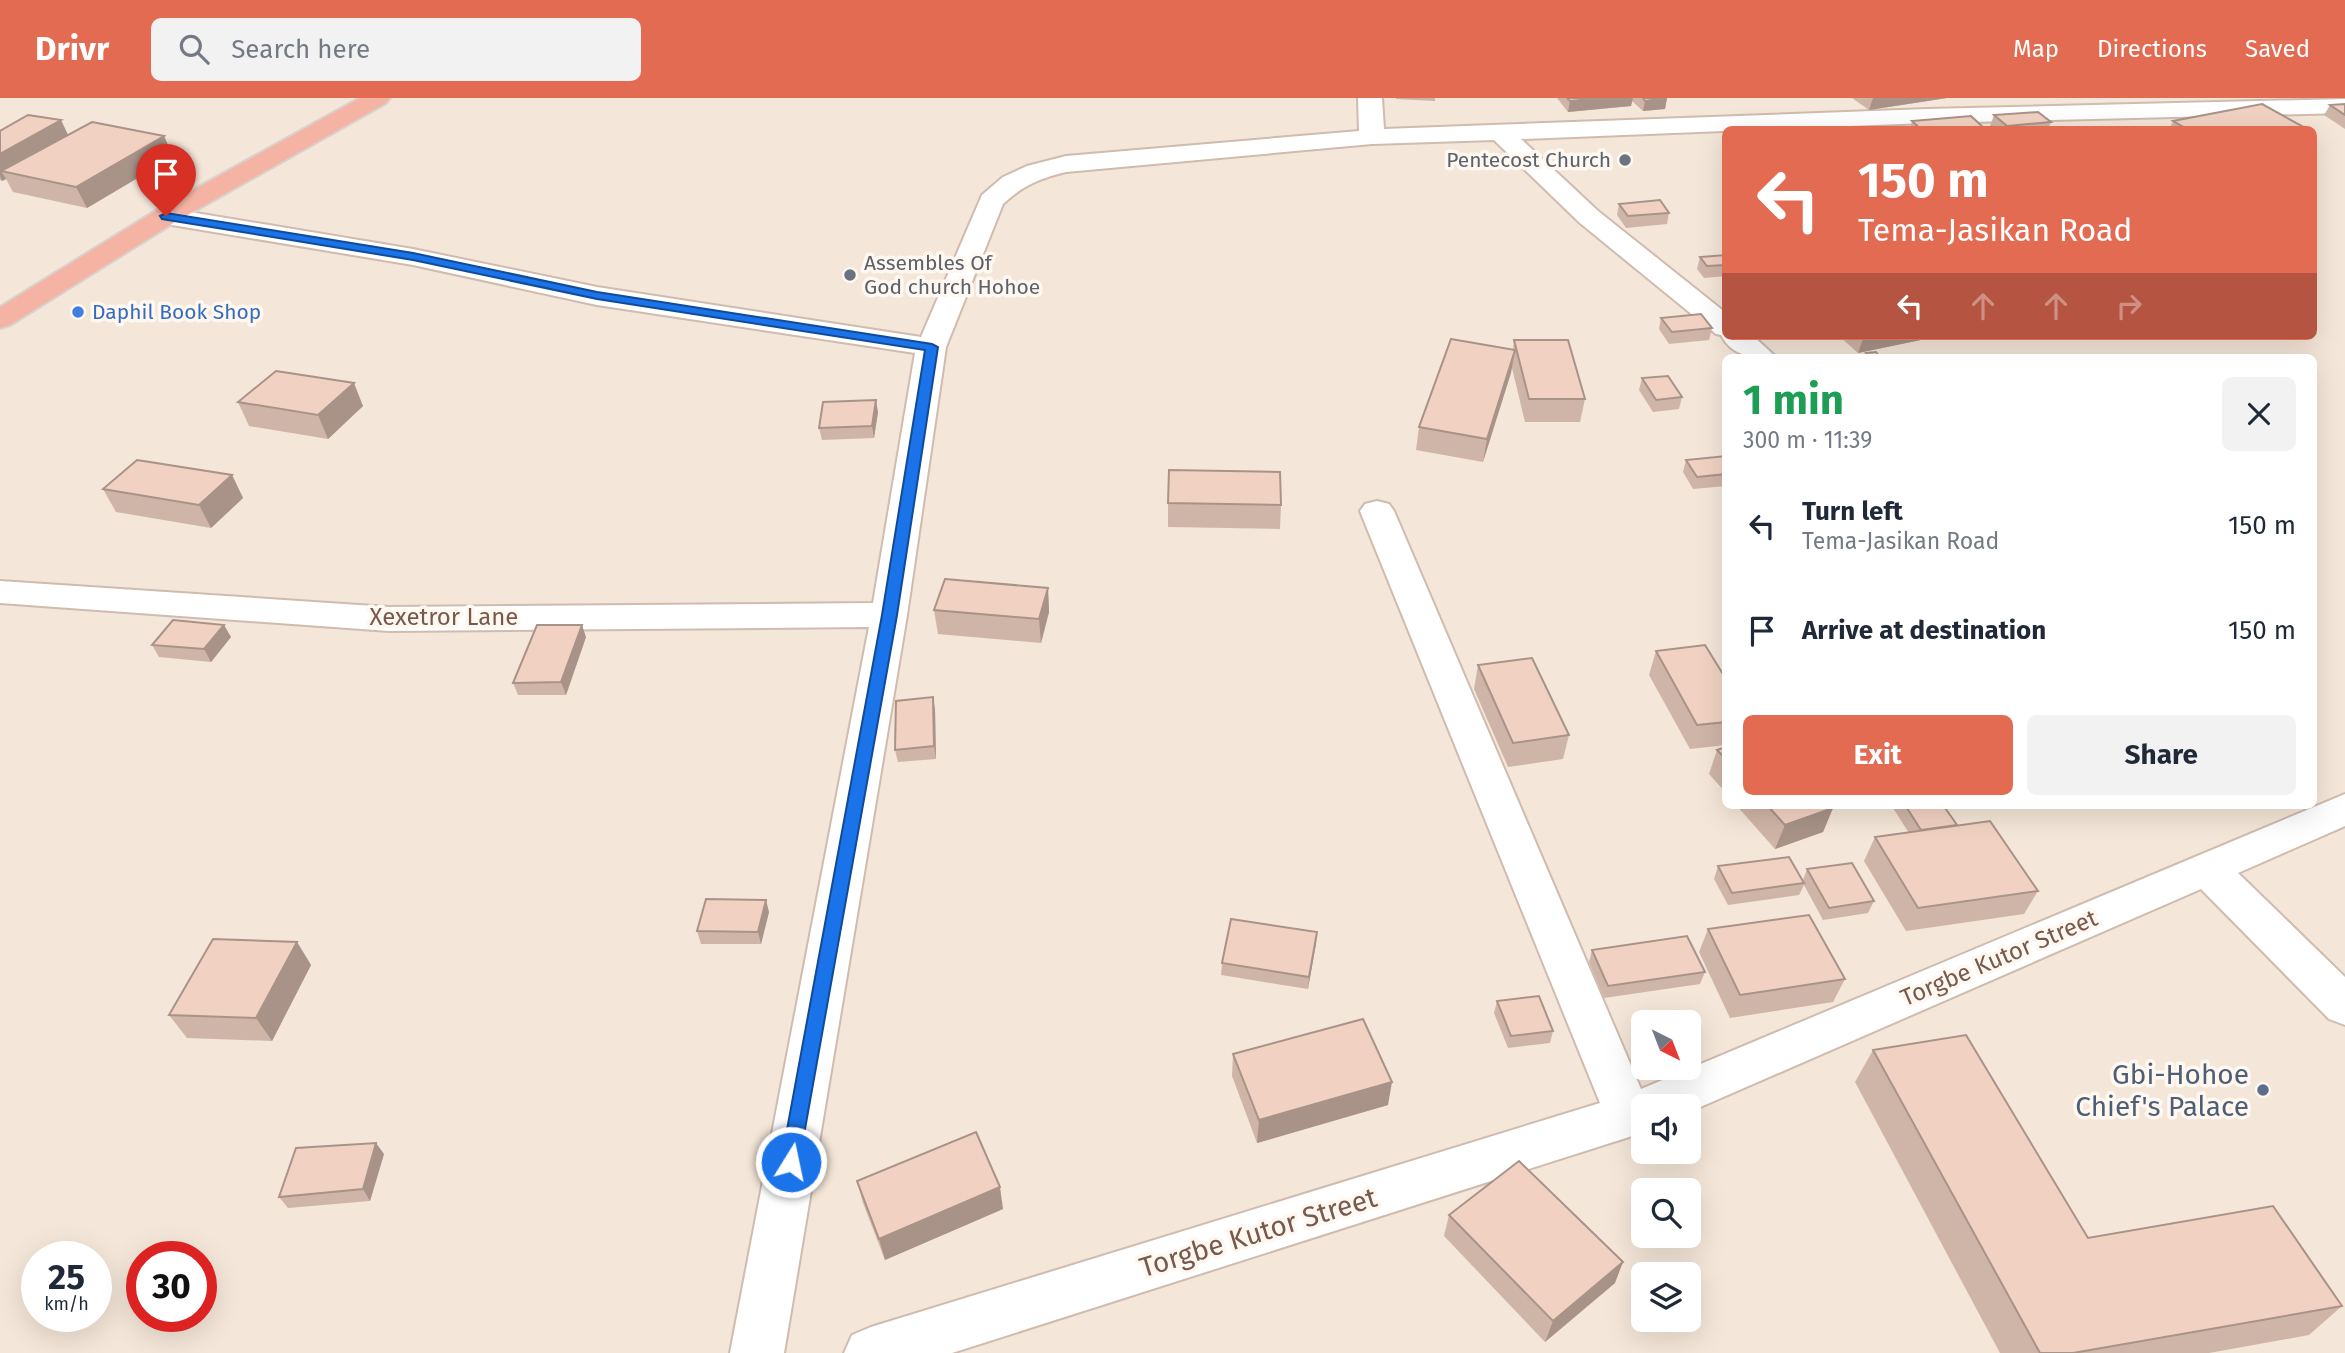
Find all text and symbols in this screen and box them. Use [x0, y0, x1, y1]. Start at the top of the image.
search box [151, 18, 641, 81]
text: Drivr [35, 29, 109, 69]
icon: search [175, 30, 213, 68]
text: Search here [231, 34, 370, 65]
text: Map [2013, 35, 2059, 63]
text: Directions [2097, 35, 2207, 63]
text: Saved [2245, 35, 2310, 63]
pin [136, 144, 196, 216]
place label: Pentecost Church [1446, 147, 1611, 173]
text: 150 m [1858, 151, 1989, 210]
marker: Pentecost Church [1617, 152, 1633, 168]
icon: left [1743, 154, 1834, 245]
icon: arrive [147, 155, 185, 193]
text: Tema-Jasikan Road [1858, 211, 2133, 249]
place label: Assembles Of God church Hohoe [864, 250, 1040, 300]
marker: Assembles Of God church Hohoe [842, 267, 858, 283]
icon: left [1891, 287, 1929, 325]
icon: ahead [1964, 287, 2002, 325]
icon: ahead [2037, 287, 2075, 325]
icon: right [2110, 287, 2148, 325]
place label: Daphil Book Shop [92, 299, 261, 325]
marker: Daphil Book Shop [70, 304, 86, 320]
text: 1 min [1743, 375, 1844, 425]
button: close [2222, 377, 2296, 451]
text: 300 m · 11:39 [1743, 426, 1872, 454]
text: Turn left [1802, 496, 1903, 527]
icon: left [1743, 507, 1781, 545]
text: 150 m [2228, 510, 2296, 541]
text: Tema-Jasikan Road [1802, 527, 1999, 555]
street label: Xexetror Lane [370, 603, 518, 631]
icon: arrive [1743, 612, 1781, 650]
text: Arrive at destination [1802, 615, 2046, 646]
text: 150 m [2228, 615, 2296, 646]
button: Exit [1743, 715, 2013, 795]
button: Share [2027, 715, 2296, 795]
street label: Torgbe Kutor Street [1896, 904, 2102, 1012]
north arrow [1631, 1010, 1701, 1080]
map controls [1631, 1010, 1701, 1332]
place label: Gbi-Hohoe Chief's Palace [2075, 1058, 2249, 1123]
marker: Gbi-Hohoe Chief's Palace [2255, 1082, 2271, 1098]
button: sound [1631, 1094, 1701, 1164]
position arrow [754, 1125, 828, 1199]
button: search [1631, 1178, 1701, 1248]
street label: Torgbe Kutor Street [1136, 1180, 1382, 1284]
speed limit sign: 30 [126, 1241, 217, 1332]
text: 25 [48, 1256, 85, 1298]
button: layers [1631, 1262, 1701, 1332]
text: km/h [44, 1293, 89, 1315]

